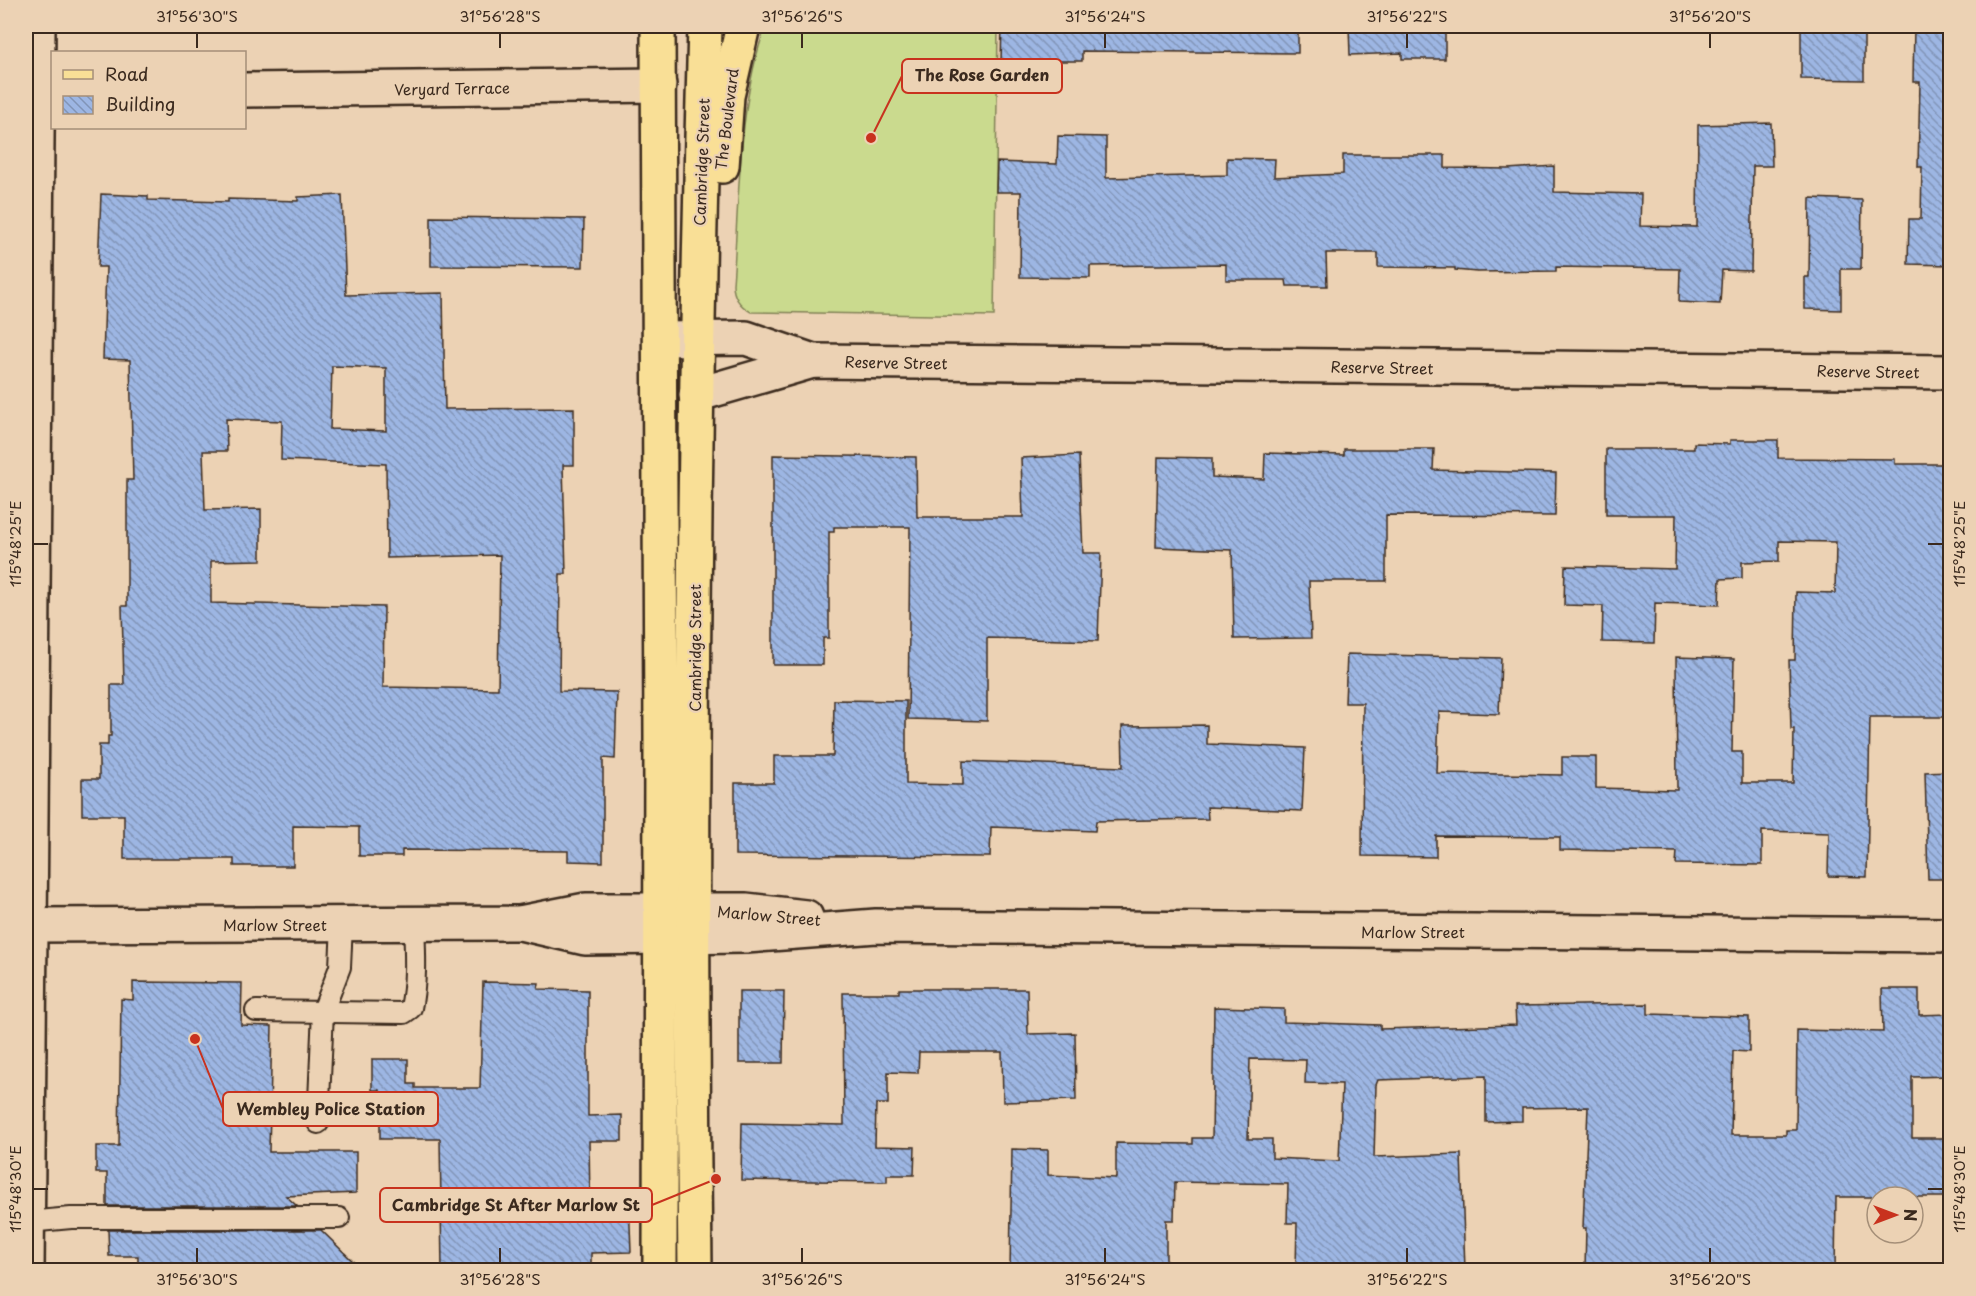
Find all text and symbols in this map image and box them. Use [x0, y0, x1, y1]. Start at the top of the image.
text: 31°56'30"S [156, 4, 238, 27]
text: 31°56'28"S [459, 4, 541, 27]
text: 31°56'26"S [761, 4, 843, 27]
text: 31°56'24"S [1064, 4, 1146, 27]
text: 31°56'22"S [1366, 4, 1448, 27]
text: 31°56'20"S [1669, 4, 1751, 27]
legend [51, 51, 246, 129]
callout: The Rose Garden [902, 59, 1062, 93]
text: Road [105, 60, 149, 87]
text: The Rose Garden [915, 62, 1049, 86]
street label: The Boulevard [708, 67, 744, 171]
street label: Veryard Terrace [394, 75, 510, 101]
text: Building [105, 90, 175, 117]
street label: Cambridge Street [687, 98, 715, 226]
street label: Reserve Street [844, 350, 948, 374]
street label: Reserve Street [1330, 355, 1434, 379]
street label: Reserve Street [1816, 359, 1920, 383]
text: 115°48'25"E [3, 501, 26, 587]
text: 115°48'25"E [1947, 501, 1970, 587]
street label: Cambridge Street [683, 584, 706, 712]
street label: Marlow Street [716, 899, 822, 931]
street label: Marlow Street [223, 913, 327, 936]
street label: Marlow Street [1361, 920, 1465, 943]
callout: Wembley Police Station [223, 1092, 438, 1126]
text: Wembley Police Station [237, 1096, 426, 1120]
text: 115°48'30"E [3, 1145, 26, 1233]
text: 115°48'30"E [1947, 1145, 1970, 1233]
north arrow [1865, 1185, 1925, 1245]
callout: Cambridge St After Marlow St [380, 1188, 652, 1222]
text: Cambridge St After Marlow St [392, 1192, 641, 1216]
text: N [1899, 1209, 1923, 1221]
text: 31°56'30"S [156, 1267, 238, 1290]
text: 31°56'28"S [459, 1267, 541, 1290]
text: 31°56'26"S [761, 1267, 843, 1290]
text: 31°56'24"S [1064, 1267, 1146, 1290]
text: 31°56'22"S [1366, 1267, 1448, 1290]
text: 31°56'20"S [1669, 1267, 1751, 1290]

